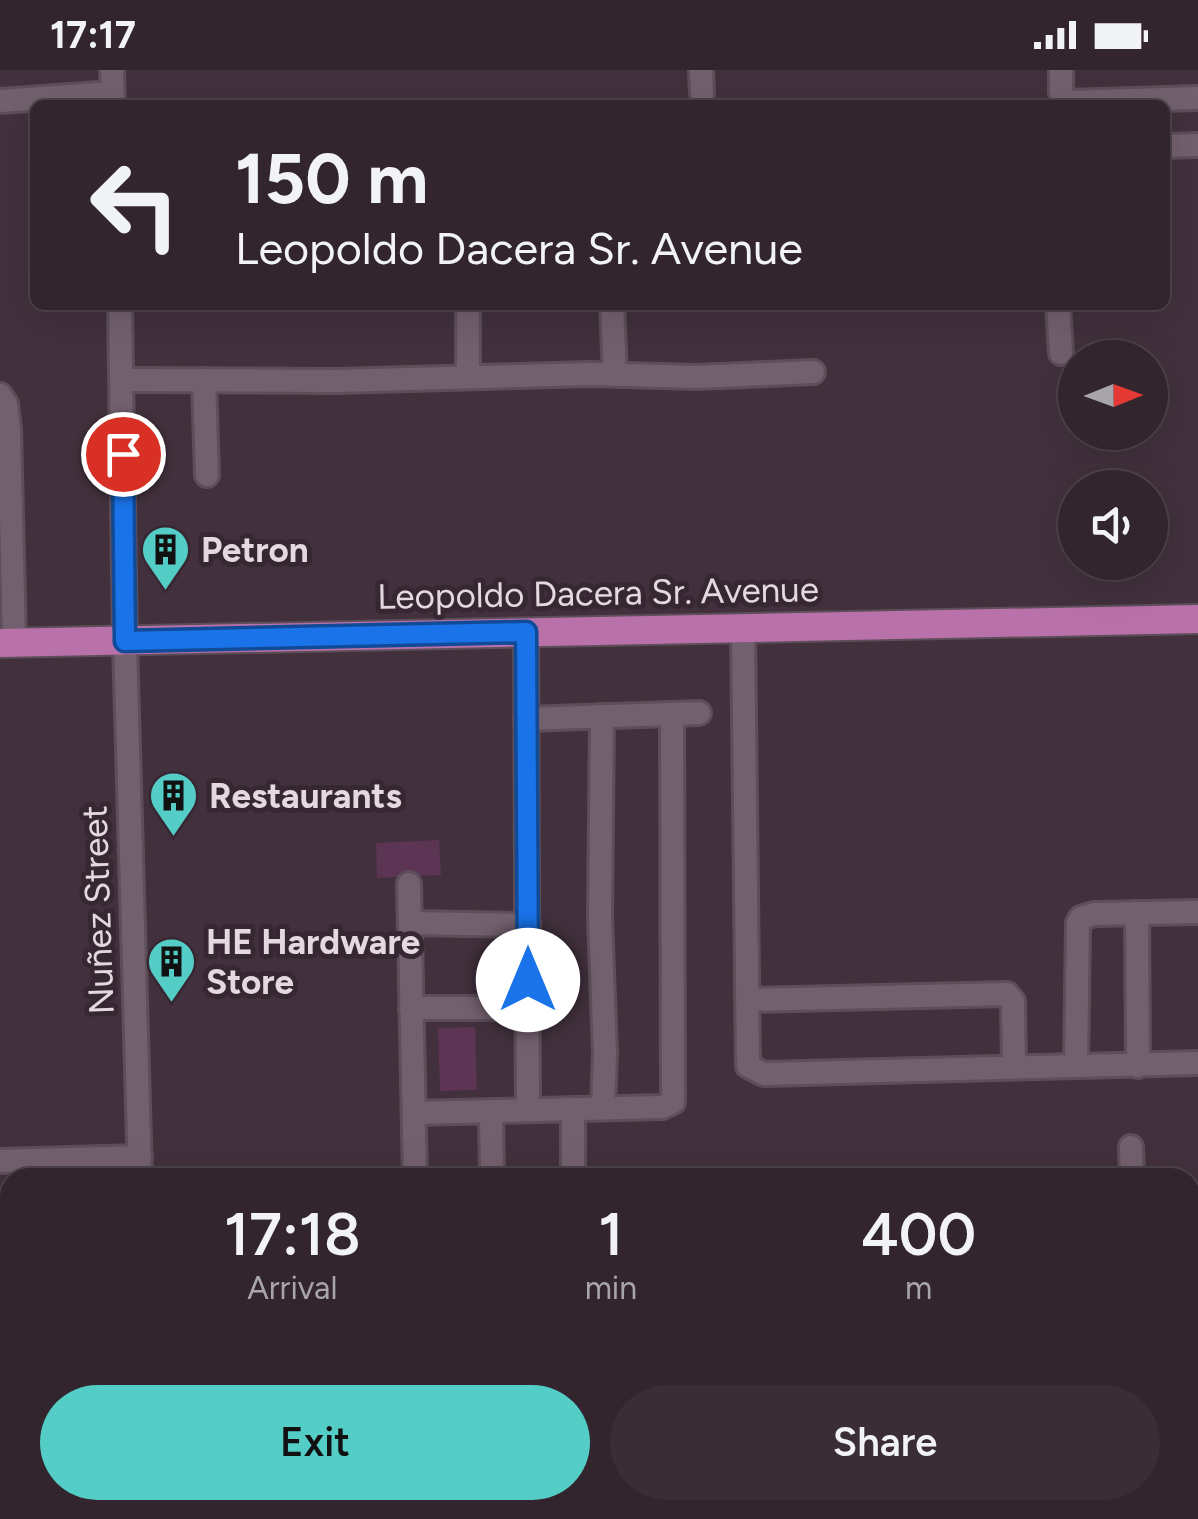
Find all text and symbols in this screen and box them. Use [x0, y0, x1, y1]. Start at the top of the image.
text: 17:17 [50, 12, 136, 58]
text: 150 m [235, 136, 428, 221]
icon: left [70, 140, 200, 270]
text: Leopoldo Dacera Sr. Avenue [235, 221, 803, 275]
north arrow [1058, 340, 1168, 450]
map controls [1058, 340, 1168, 580]
pin [81, 412, 166, 497]
icon: arrive [96, 427, 151, 482]
button: sound [1058, 470, 1168, 580]
building icon: Petron [140, 524, 192, 592]
place label: Petron [201, 529, 309, 571]
street label: Leopoldo Dacera Sr. Avenue [377, 568, 819, 618]
building icon: Restaurants [148, 770, 200, 838]
place label: Restaurants [209, 775, 402, 817]
street label: Nuñez Street [73, 805, 123, 1015]
place label: HE Hardware Store [206, 921, 420, 1003]
position arrow [476, 928, 580, 1032]
building icon: HE Hardware Store [145, 936, 197, 1004]
text: 17:18 [224, 1198, 361, 1270]
text: 1 [598, 1198, 623, 1270]
text: 400 [861, 1198, 976, 1270]
text: Arrival [247, 1269, 337, 1307]
text: min [585, 1269, 637, 1307]
text: m [905, 1269, 932, 1307]
button: Exit [40, 1385, 590, 1500]
button: Share [610, 1385, 1160, 1500]

